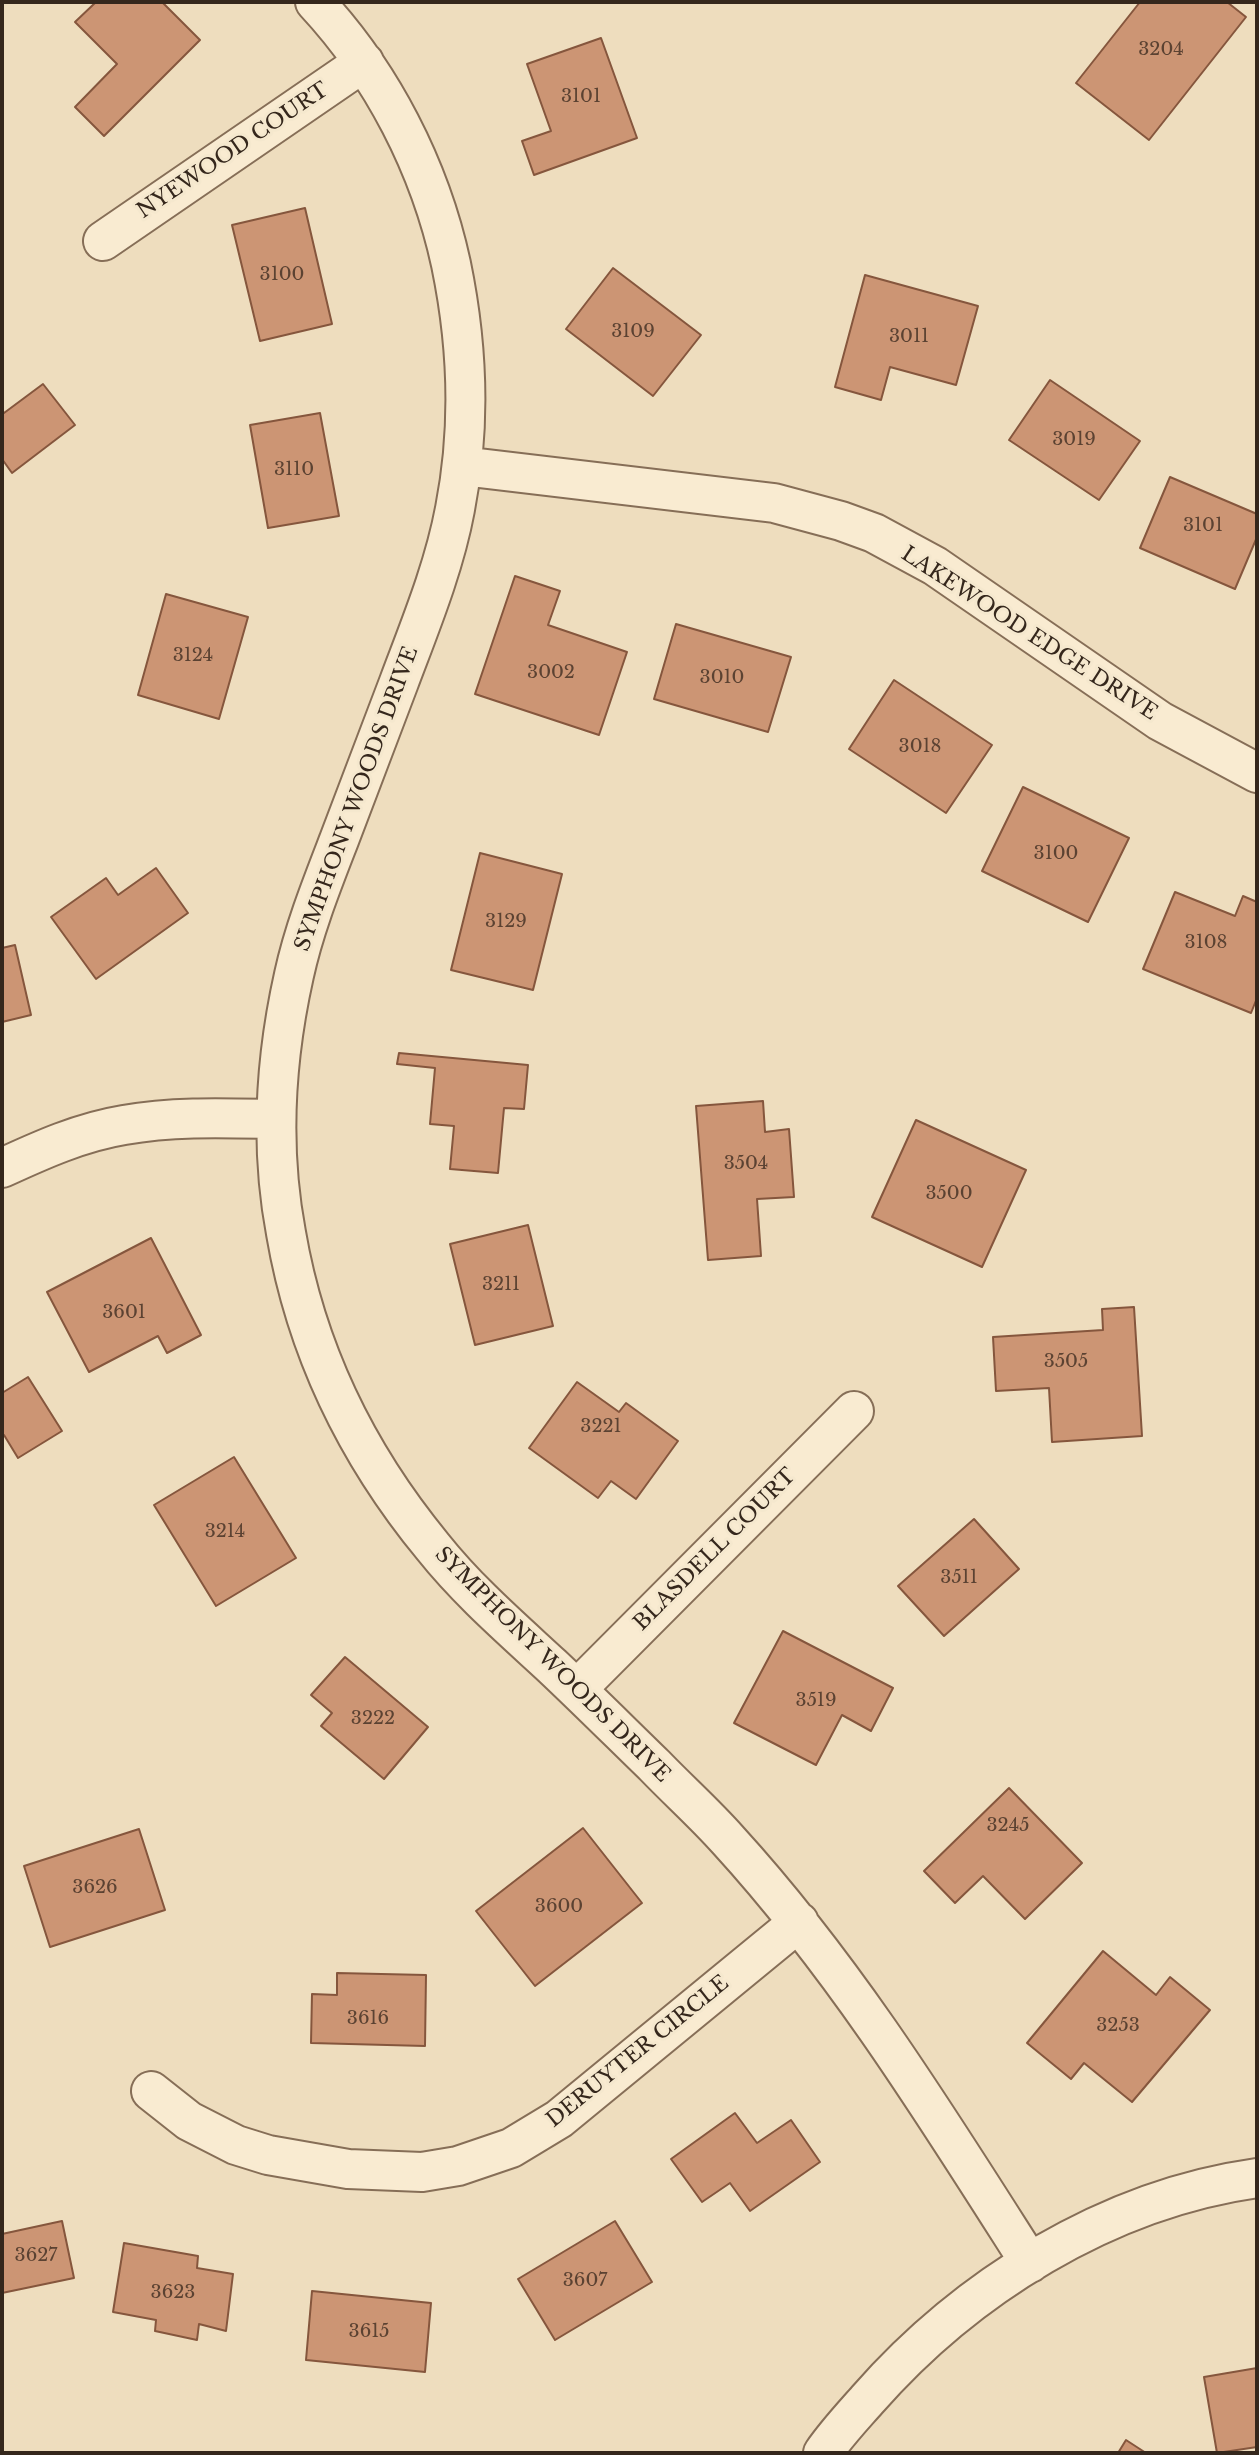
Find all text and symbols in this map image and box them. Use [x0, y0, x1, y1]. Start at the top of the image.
house number: 3204 [1138, 39, 1184, 61]
street label: NYEWOOD COURT [133, 78, 333, 224]
house number: 3101 [561, 86, 601, 108]
house number: 3100 [260, 264, 304, 286]
house number: 3109 [611, 321, 655, 343]
house number: 3011 [889, 326, 929, 348]
house number: 3019 [1052, 429, 1096, 451]
house number: 3110 [274, 459, 314, 481]
house number: 3101 [1183, 515, 1223, 537]
street label: LAKEWOOD EDGE DRIVE [896, 542, 1162, 726]
street label: SYMPHONY WOODS DRIVE [290, 643, 424, 955]
house number: 3124 [173, 645, 213, 667]
house number: 3002 [527, 662, 575, 684]
house number: 3010 [700, 667, 744, 689]
house number: 3018 [899, 736, 941, 758]
house number: 3100 [1034, 843, 1078, 865]
house number: 3129 [485, 911, 527, 933]
house number: 3108 [1185, 932, 1227, 954]
house number: 3504 [724, 1153, 768, 1175]
house number: 3500 [925, 1183, 973, 1205]
house number: 3211 [482, 1274, 520, 1296]
house number: 3601 [102, 1302, 146, 1324]
house number: 3505 [1044, 1351, 1088, 1373]
house number: 3221 [580, 1416, 622, 1438]
street label: BLASDELL COURT [629, 1464, 801, 1636]
house number: 3214 [205, 1521, 245, 1543]
street label: SYMPHONY WOODS DRIVE [429, 1542, 675, 1788]
house number: 3511 [940, 1567, 978, 1589]
house number: 3519 [796, 1690, 836, 1712]
house number: 3222 [351, 1708, 395, 1730]
house number: 3245 [987, 1815, 1029, 1837]
house number: 3626 [72, 1877, 118, 1899]
house number: 3600 [535, 1896, 583, 1918]
street label: DERUYTER CIRCLE [542, 1971, 734, 2133]
house number: 3616 [347, 2008, 389, 2030]
house number: 3253 [1096, 2015, 1140, 2037]
house number: 3627 [15, 2245, 57, 2267]
house number: 3607 [563, 2270, 607, 2292]
house number: 3623 [151, 2282, 195, 2304]
house number: 3615 [349, 2321, 389, 2343]

